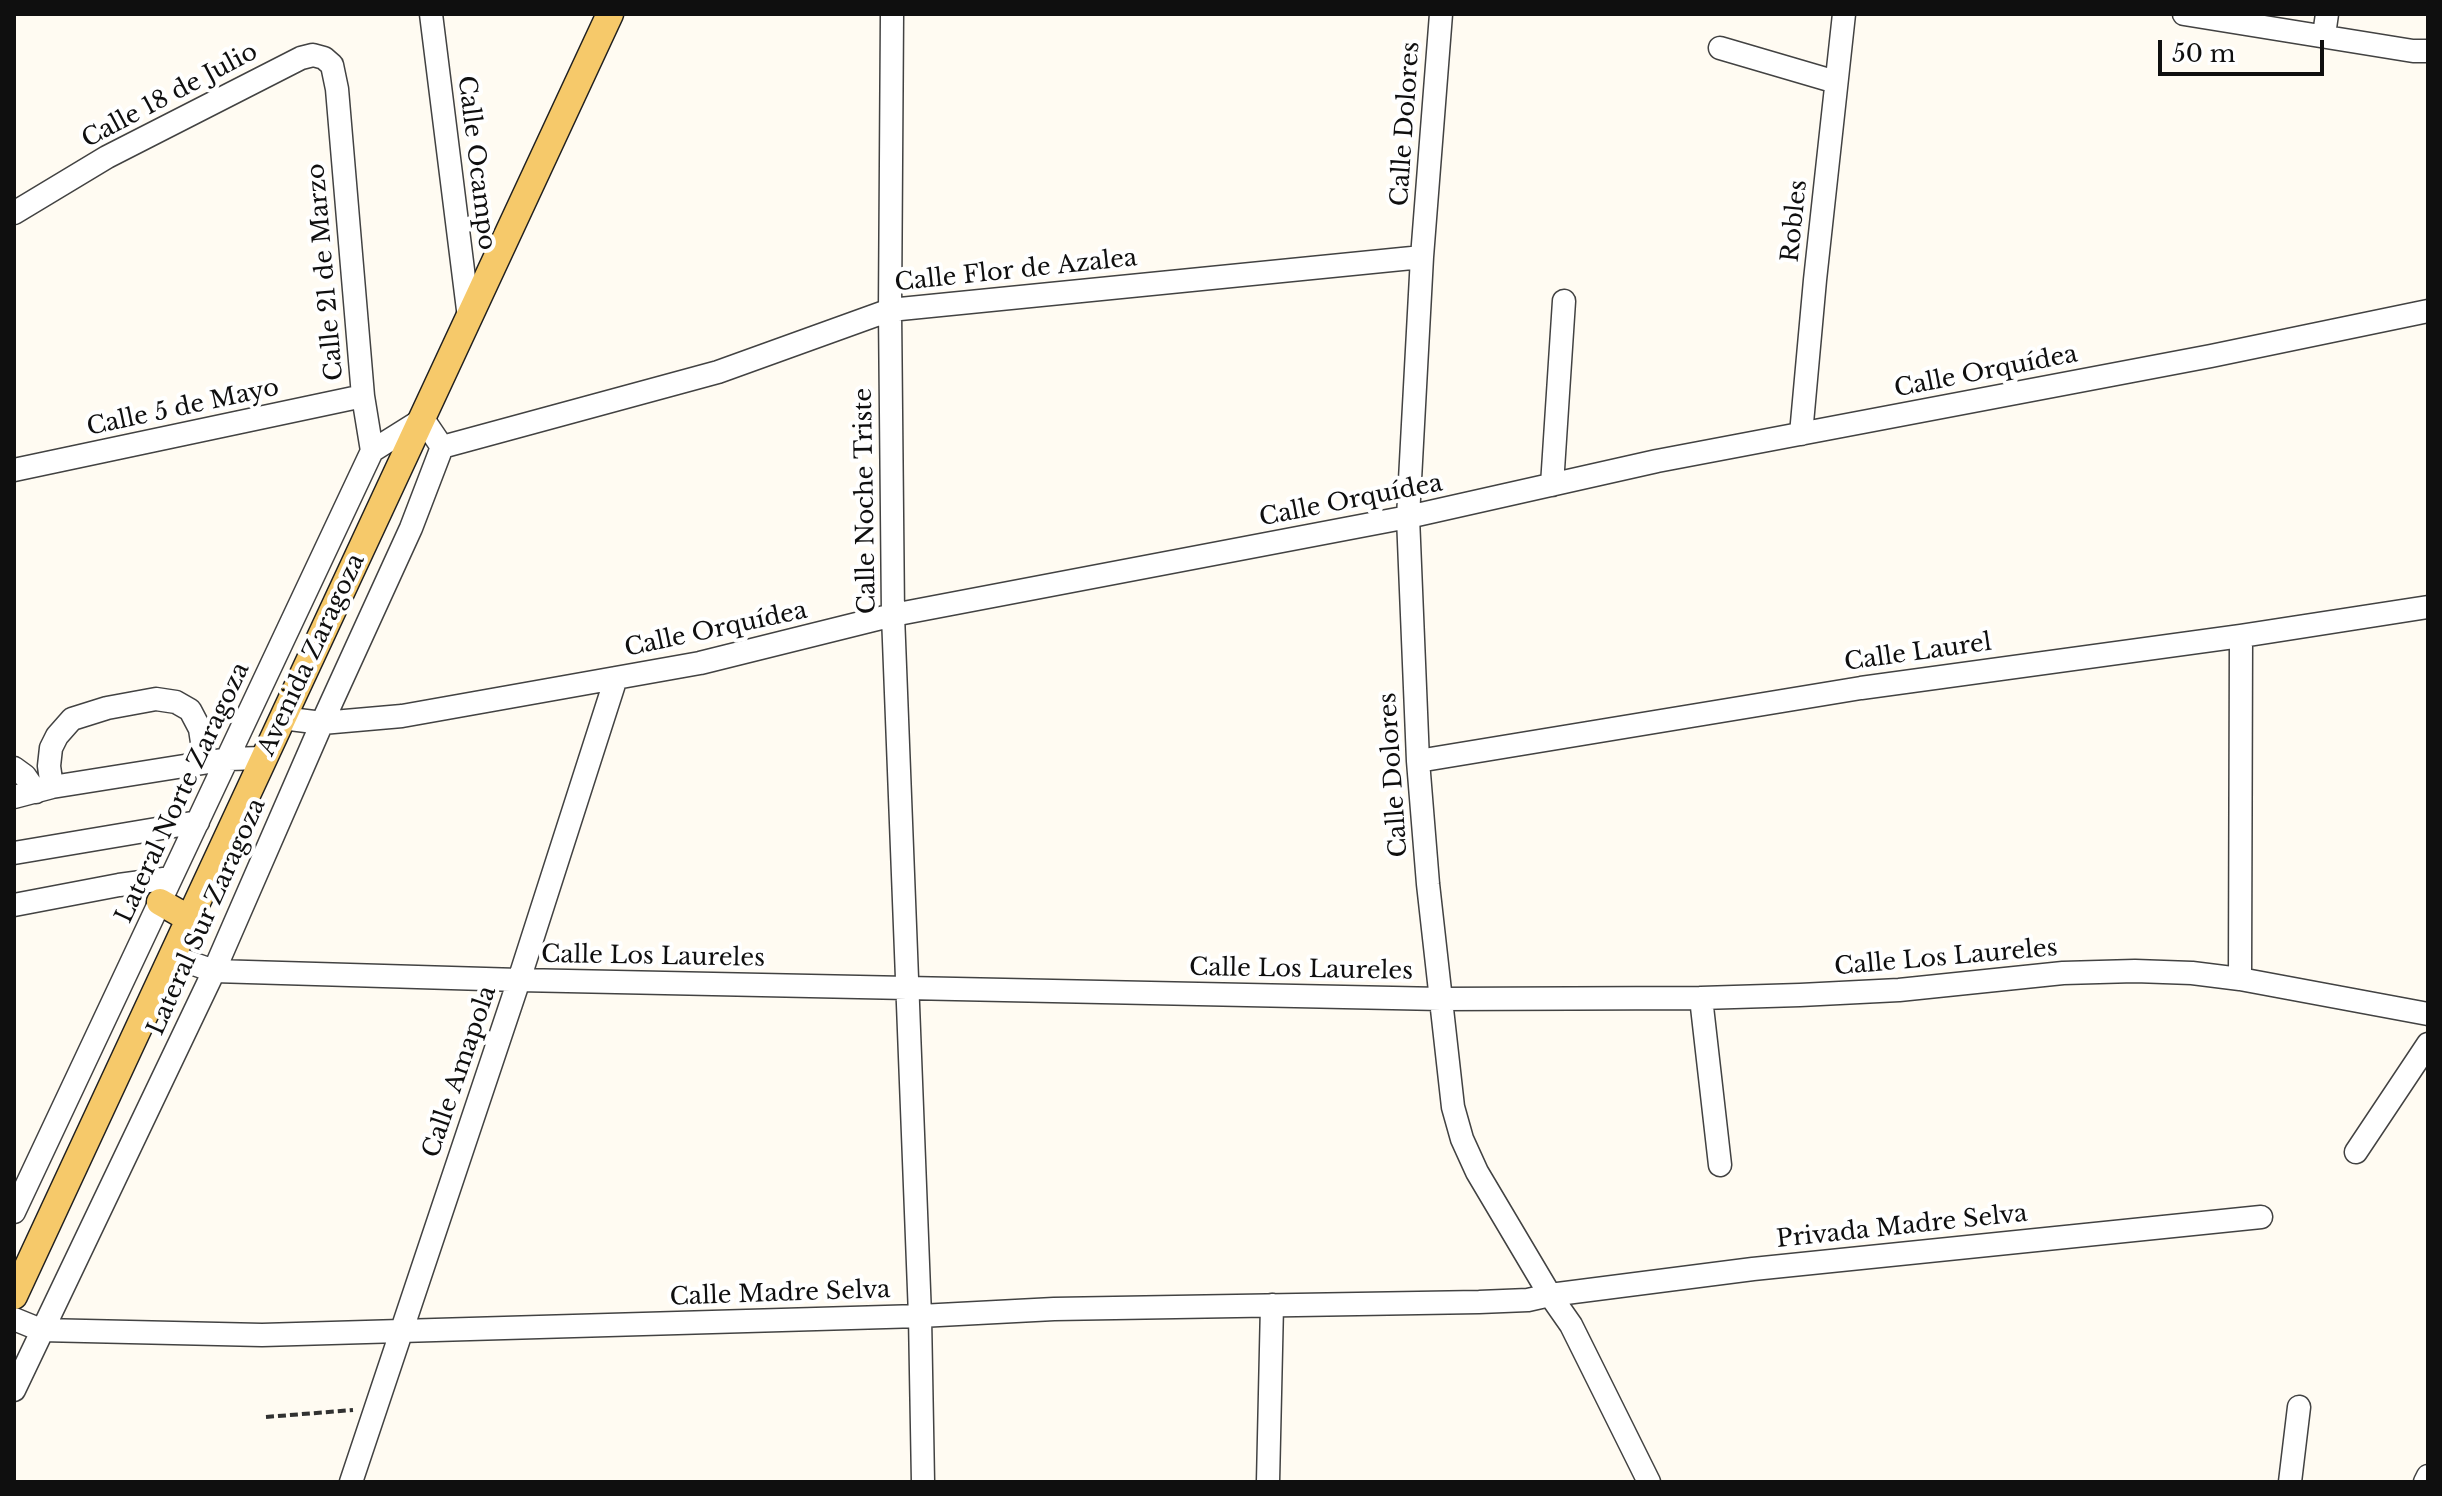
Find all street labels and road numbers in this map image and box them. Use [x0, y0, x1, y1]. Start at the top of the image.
street label: Calle 18 de Julio [77, 38, 263, 154]
street label: Calle Dolores [1386, 41, 1426, 207]
street label: Calle Ocampo [451, 74, 501, 252]
street label: Calle 21 de Marzo [302, 162, 350, 382]
street label: Robles [1776, 178, 1814, 264]
street label: Calle Flor de Azalea [893, 244, 1139, 298]
street label: Calle Orquídea [1892, 340, 2080, 404]
street label: Calle 5 de Mayo [84, 374, 282, 442]
street label: Calle Noche Triste [850, 388, 882, 614]
street label: Calle Orquídea [1257, 469, 1445, 533]
street label: Avenida Zaragoza [253, 550, 371, 760]
street label: Calle Orquídea [622, 597, 810, 663]
street label: Calle Laurel [1843, 628, 1993, 678]
street label: Lateral Norte Zaragoza [110, 658, 256, 928]
street label: Calle Dolores [1374, 692, 1414, 858]
street label: Lateral Sur Zaragoza [142, 794, 272, 1040]
street label: Calle Los Laureles [1833, 934, 2059, 982]
street label: Calle Los Laureles [541, 941, 765, 973]
street label: Calle Los Laureles [1189, 954, 1413, 986]
street label: Calle Amapola [417, 982, 503, 1162]
street label: Privada Madre Selva [1775, 1200, 2029, 1254]
street label: Calle Madre Selva [669, 1276, 891, 1312]

